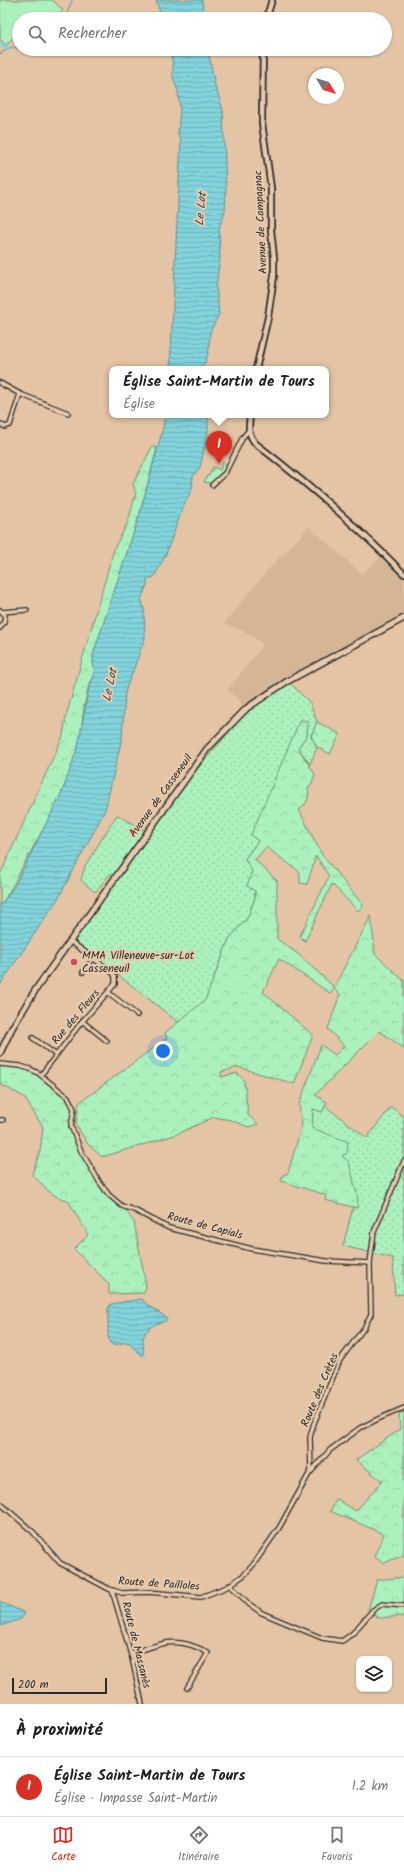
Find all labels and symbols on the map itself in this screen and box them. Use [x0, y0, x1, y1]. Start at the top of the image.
north arrow [308, 68, 344, 104]
street label: Avenue de Campagnac [249, 170, 273, 274]
water label: Le Lot [190, 189, 212, 226]
pin: 1 [206, 431, 232, 464]
water label: Le Lot [97, 664, 123, 703]
street label: Avenue de Casseneuil [125, 750, 198, 841]
place label: MMA Villeneuve-sur-Lot Casseneuil [82, 947, 195, 978]
marker: MMA Villeneuve-sur-Lot Casseneuil [69, 957, 79, 967]
street label: Rue des Fleurs [47, 985, 105, 1049]
your location [153, 1041, 173, 1061]
street label: Route de Capials [165, 1207, 245, 1245]
street label: Route des Crètes [296, 1350, 344, 1430]
street label: Route de Pailloles [118, 1572, 201, 1596]
street label: Route de Massanès [117, 1600, 156, 1691]
scale bar [12, 1676, 107, 1695]

